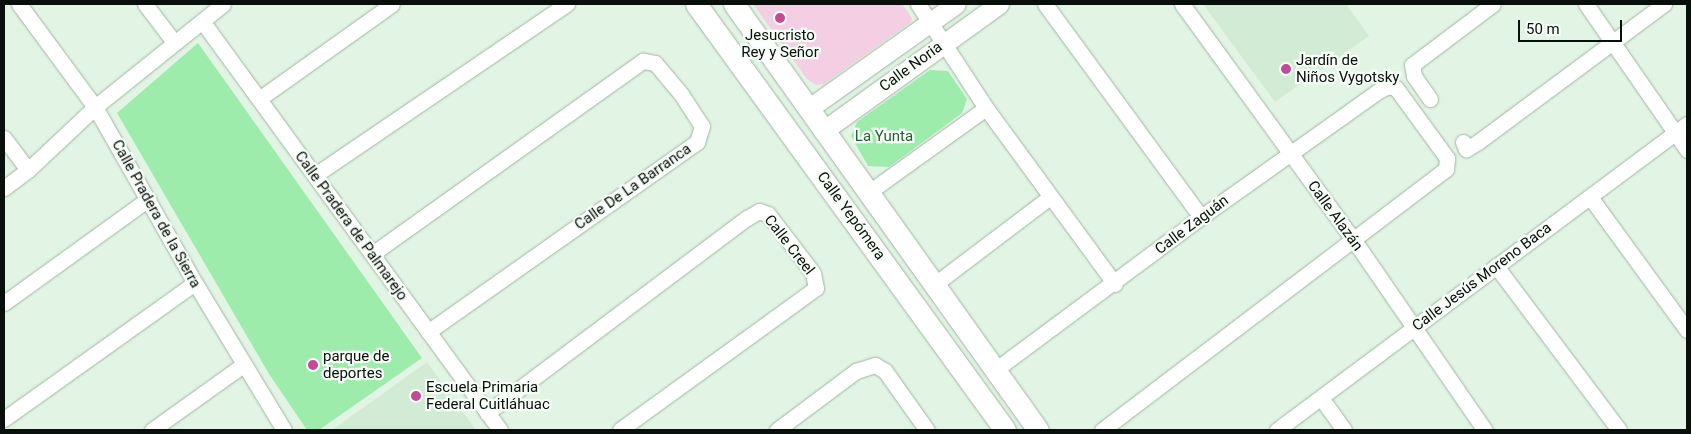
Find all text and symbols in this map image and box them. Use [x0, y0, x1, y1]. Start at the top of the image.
scale bar [1521, 10, 1625, 42]
marker: Jesucristo Rey y Señor [774, 12, 786, 24]
text: 50 m [1526, 20, 1560, 38]
place label: Jesucristo Rey y Señor [741, 26, 819, 61]
street label: Calle Noria [876, 38, 946, 96]
place label: Jardín de Niños Vygotsky [1296, 51, 1399, 86]
marker: Jardín de Niños Vygotsky [1280, 63, 1292, 75]
park label: La Yunta [855, 128, 913, 146]
street label: Calle Pradera de la Sierra [108, 137, 204, 291]
street label: Calle De La Barranca [571, 140, 695, 234]
street label: Calle Pradera de Palmarejo [291, 148, 411, 304]
street label: Calle Yepómera [813, 168, 889, 264]
street label: Calle Alazán [1304, 177, 1366, 255]
street label: Calle Zaguán [1152, 192, 1232, 258]
street label: Calle Creel [760, 211, 818, 279]
street label: Calle Jesús Moreno Baca [1409, 219, 1555, 335]
place label: parque de deportes [323, 347, 389, 382]
marker: parque de deportes [307, 359, 319, 371]
place label: Escuela Primaria Federal Cuitláhuac [426, 378, 550, 413]
marker: Escuela Primaria Federal Cuitláhuac [410, 390, 422, 402]

